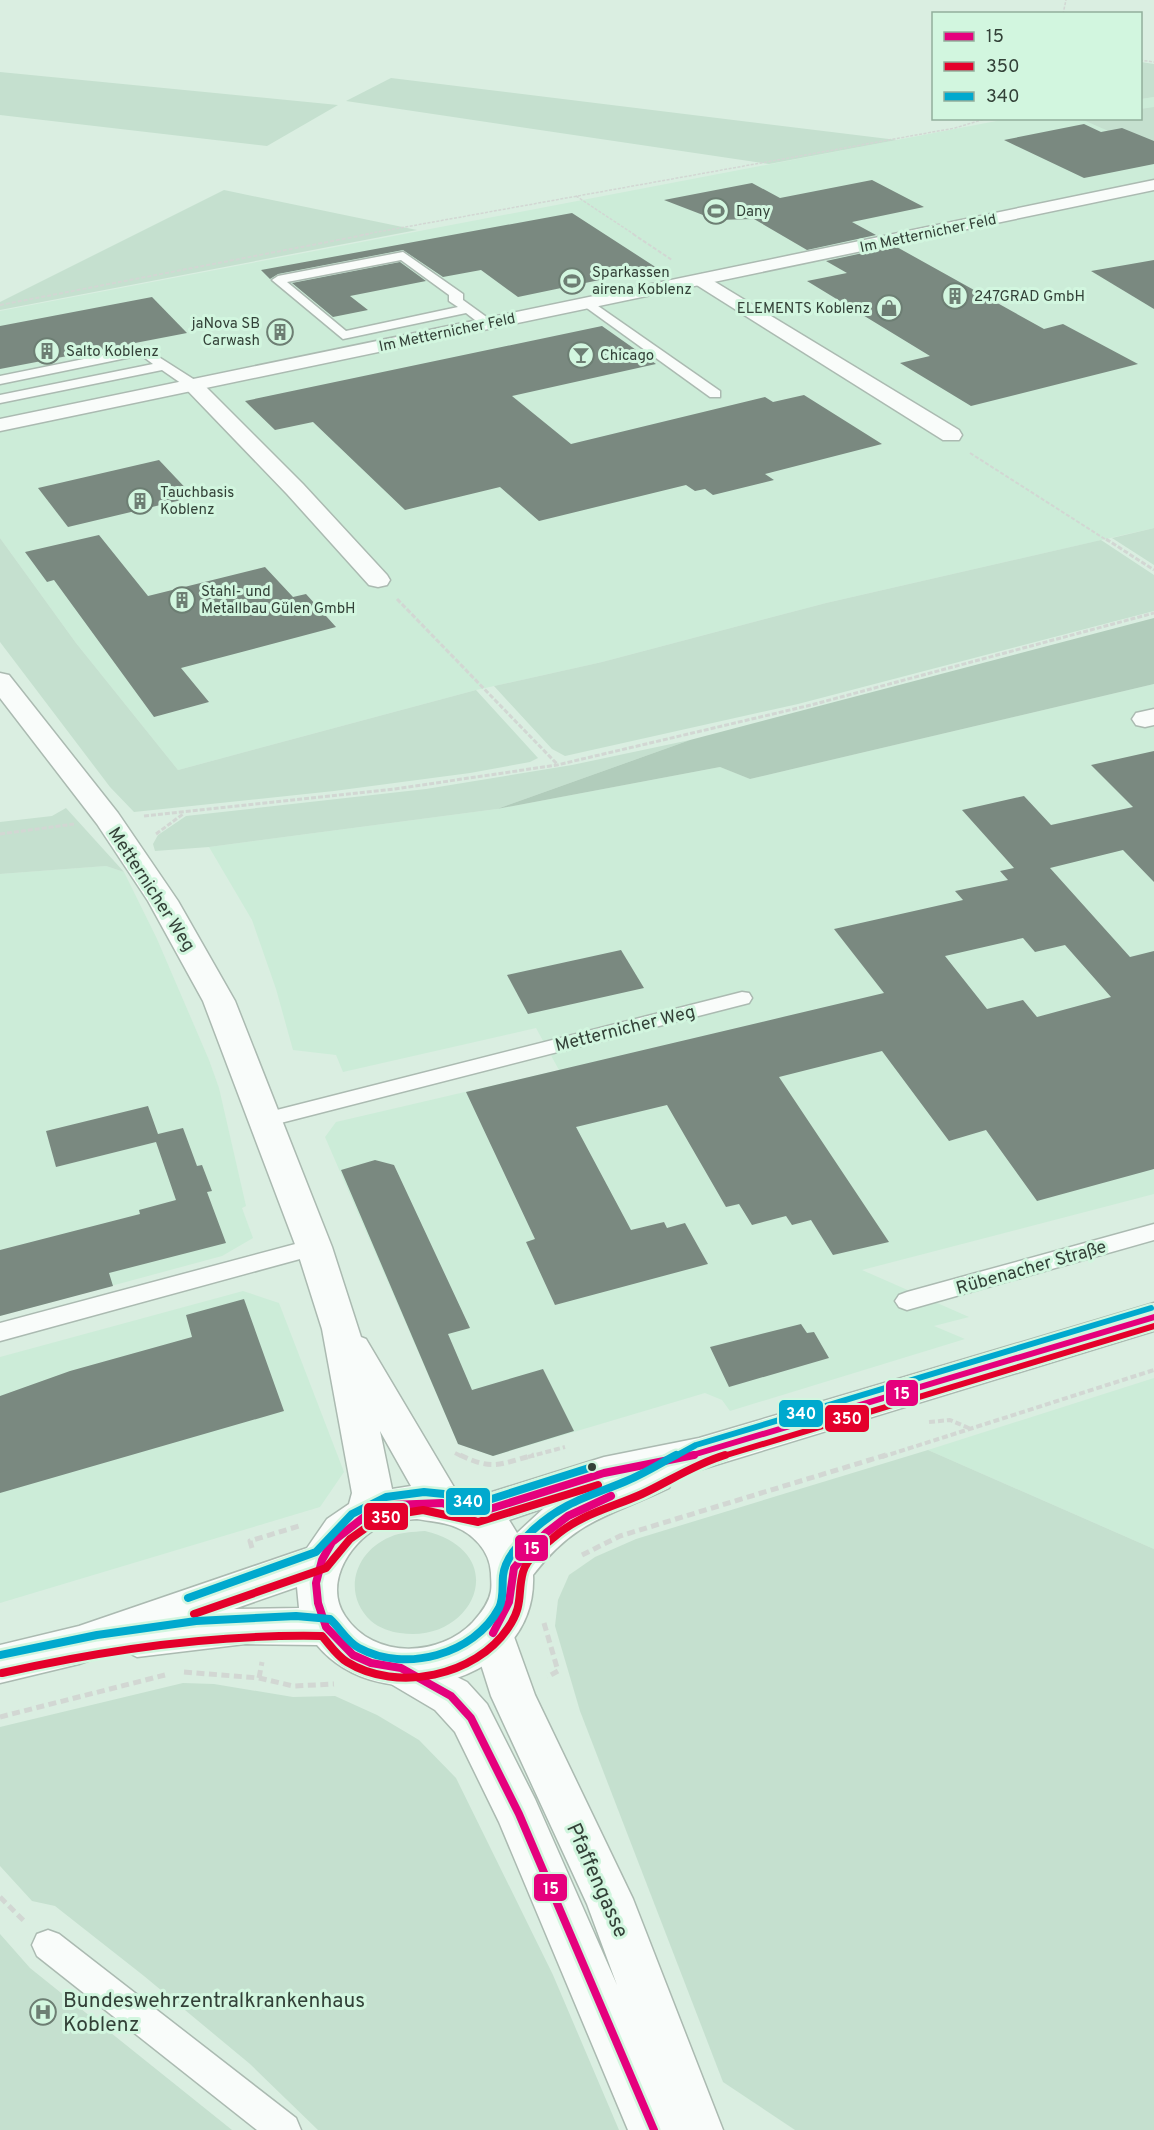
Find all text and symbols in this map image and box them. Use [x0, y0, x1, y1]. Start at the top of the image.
legend [932, 12, 1142, 120]
text: 15 [986, 26, 1004, 49]
text: 350 [986, 56, 1020, 79]
text: 340 [986, 86, 1020, 109]
sports icon: Dany [701, 196, 731, 226]
place label: Dany [736, 203, 770, 222]
street label: Im Metternicher Feld [858, 211, 998, 258]
place label: Sparkassen airena Koblenz [592, 264, 692, 300]
sports icon: Sparkassen airena Koblenz [557, 266, 587, 296]
building icon: 247GRAD GmbH [940, 281, 970, 311]
place label: 247GRAD GmbH [974, 288, 1085, 307]
shop icon: ELEMENTS Koblenz [874, 293, 904, 323]
place label: ELEMENTS Koblenz [737, 300, 870, 319]
street label: Im Metternicher Feld [377, 310, 517, 357]
place label: jaNova SB Carwash [191, 315, 260, 351]
building icon: jaNova SB Carwash [265, 317, 295, 347]
building icon: Salto Koblenz [32, 336, 62, 366]
bar icon: Chicago [566, 340, 596, 370]
place label: Salto Koblenz [66, 343, 159, 362]
place label: Chicago [600, 347, 654, 366]
place label: Tauchbasis Koblenz [160, 484, 234, 520]
building icon: Tauchbasis Koblenz [125, 486, 155, 516]
place label: Stahl- und Metallbau Gülen GmbH [201, 583, 356, 619]
building icon: Stahl- und Metallbau Gülen GmbH [167, 585, 197, 615]
street label: Metternicher Weg [102, 823, 200, 956]
street label: Metternicher Weg [553, 1001, 698, 1058]
street label: Rübenacher Straße [954, 1236, 1109, 1301]
line badge: 15 [885, 1379, 919, 1407]
text: 15 [894, 1385, 910, 1405]
line badge: 340 [778, 1399, 824, 1428]
line badge: 350 [824, 1404, 870, 1433]
text: 340 [786, 1405, 816, 1425]
text: 350 [832, 1410, 862, 1430]
unlabelled marker [586, 1461, 598, 1473]
line badge: 340 [445, 1487, 491, 1516]
text: 340 [453, 1493, 483, 1513]
line badge: 350 [363, 1502, 409, 1531]
text: 350 [371, 1509, 401, 1529]
line badge: 15 [514, 1534, 549, 1562]
text: 15 [524, 1540, 540, 1560]
street label: Pfaffengasse [559, 1819, 634, 1942]
line badge: 15 [533, 1873, 568, 1902]
text: 15 [543, 1880, 559, 1900]
place label: Bundeswehrzentralkrankenhaus Koblenz [63, 1988, 365, 2039]
hospital icon: Bundeswehrzentralkrankenhaus Koblenz [28, 1997, 58, 2027]

